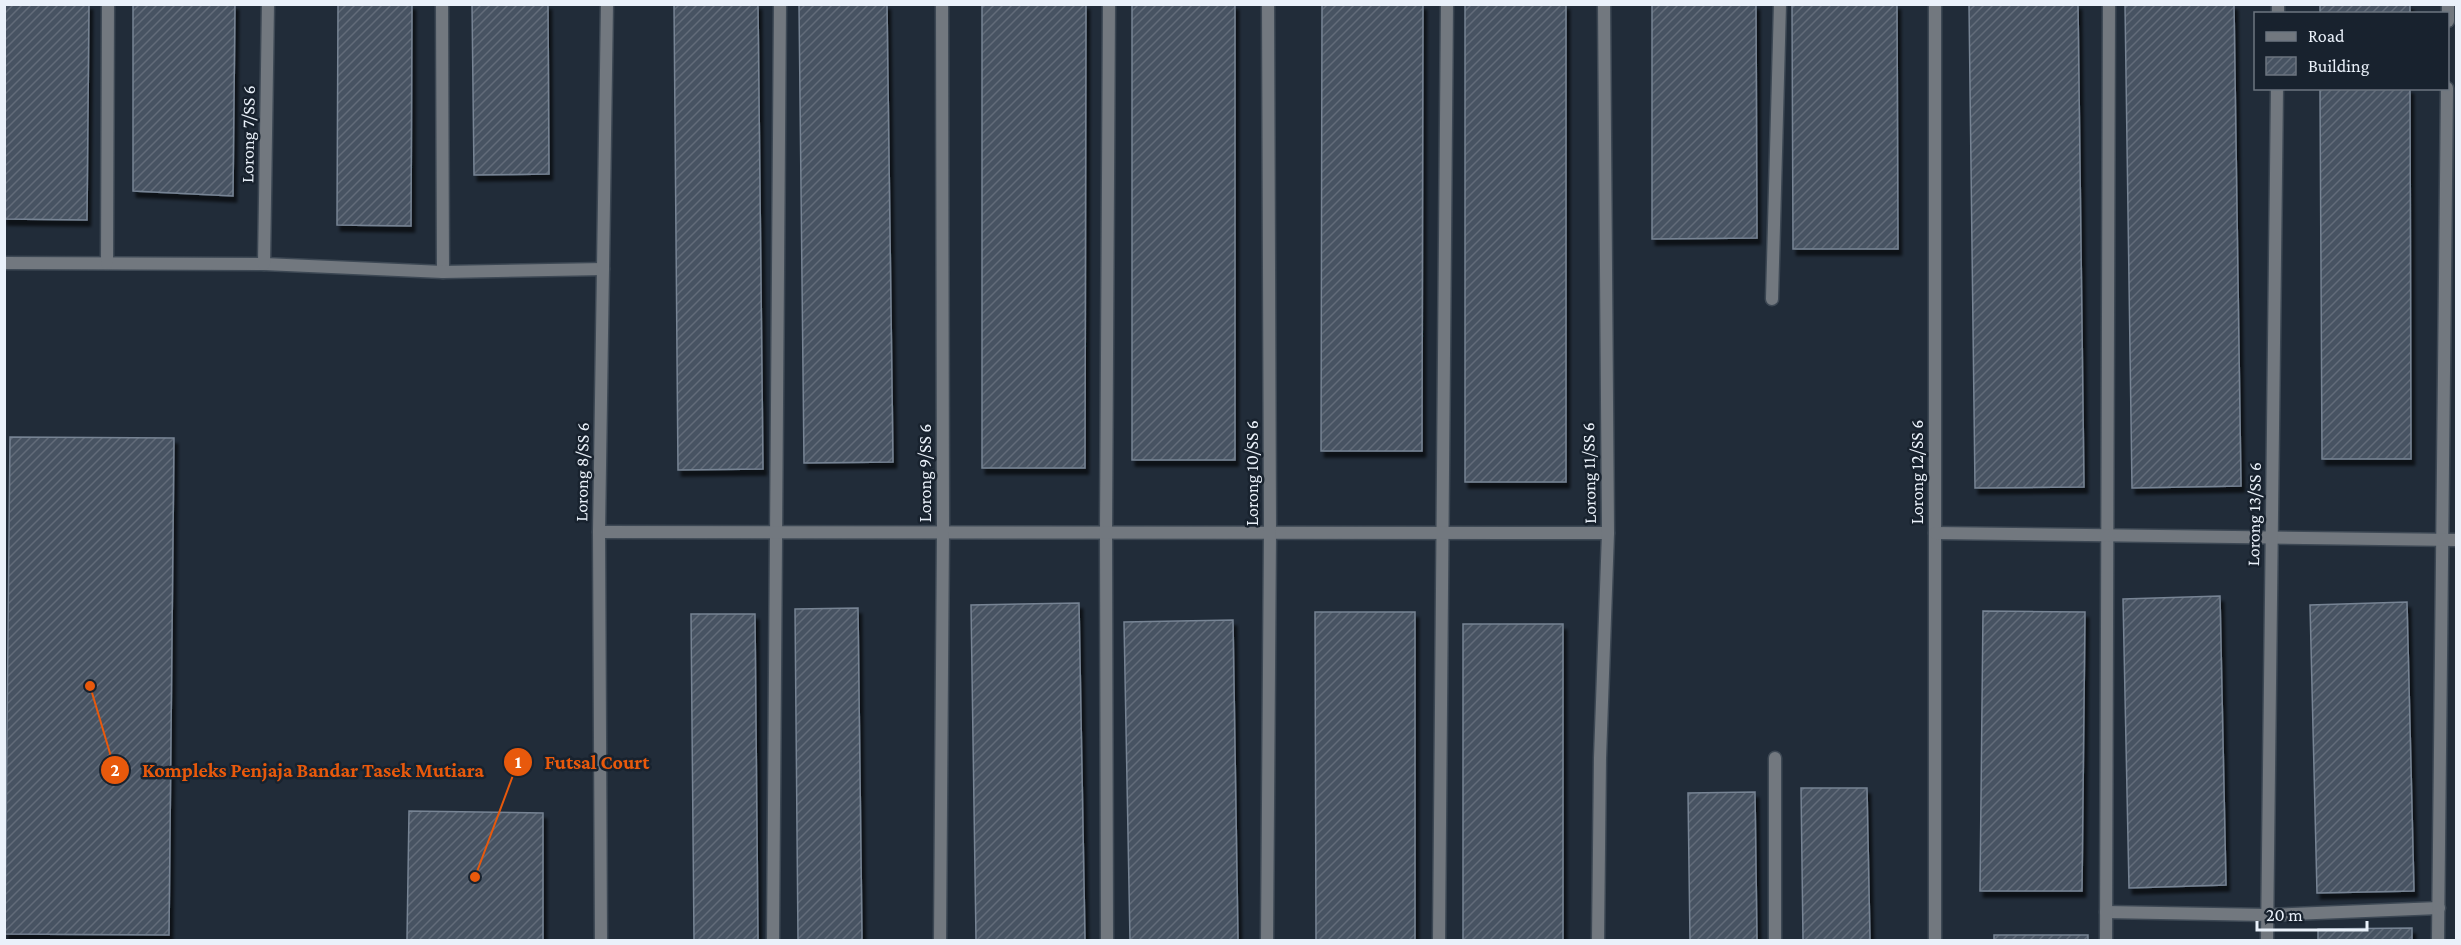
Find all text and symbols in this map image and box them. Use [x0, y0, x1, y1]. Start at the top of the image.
legend [2254, 12, 2449, 90]
text: Road [2308, 26, 2345, 46]
text: Building [2308, 56, 2370, 76]
street label: Lorong 7/SS 6 [237, 85, 259, 183]
street label: Lorong 10/SS 6 [1242, 420, 1262, 526]
street label: Lorong 12/SS 6 [1907, 420, 1927, 524]
street label: Lorong 8/SS 6 [571, 422, 593, 522]
street label: Lorong 11/SS 6 [1578, 422, 1600, 524]
street label: Lorong 9/SS 6 [915, 424, 935, 522]
street label: Lorong 13/SS 6 [2243, 462, 2265, 566]
callout: Futsal Court [503, 743, 662, 781]
callout: Kompleks Penjaja Bandar Tasek Mutiara [100, 751, 496, 789]
text: Futsal Court [544, 751, 650, 773]
text: 1 [515, 752, 522, 772]
text: Kompleks Penjaja Bandar Tasek Mutiara [142, 759, 484, 782]
text: 2 [110, 760, 120, 780]
scale bar [2257, 894, 2366, 932]
text: 20 m [2266, 905, 2303, 925]

